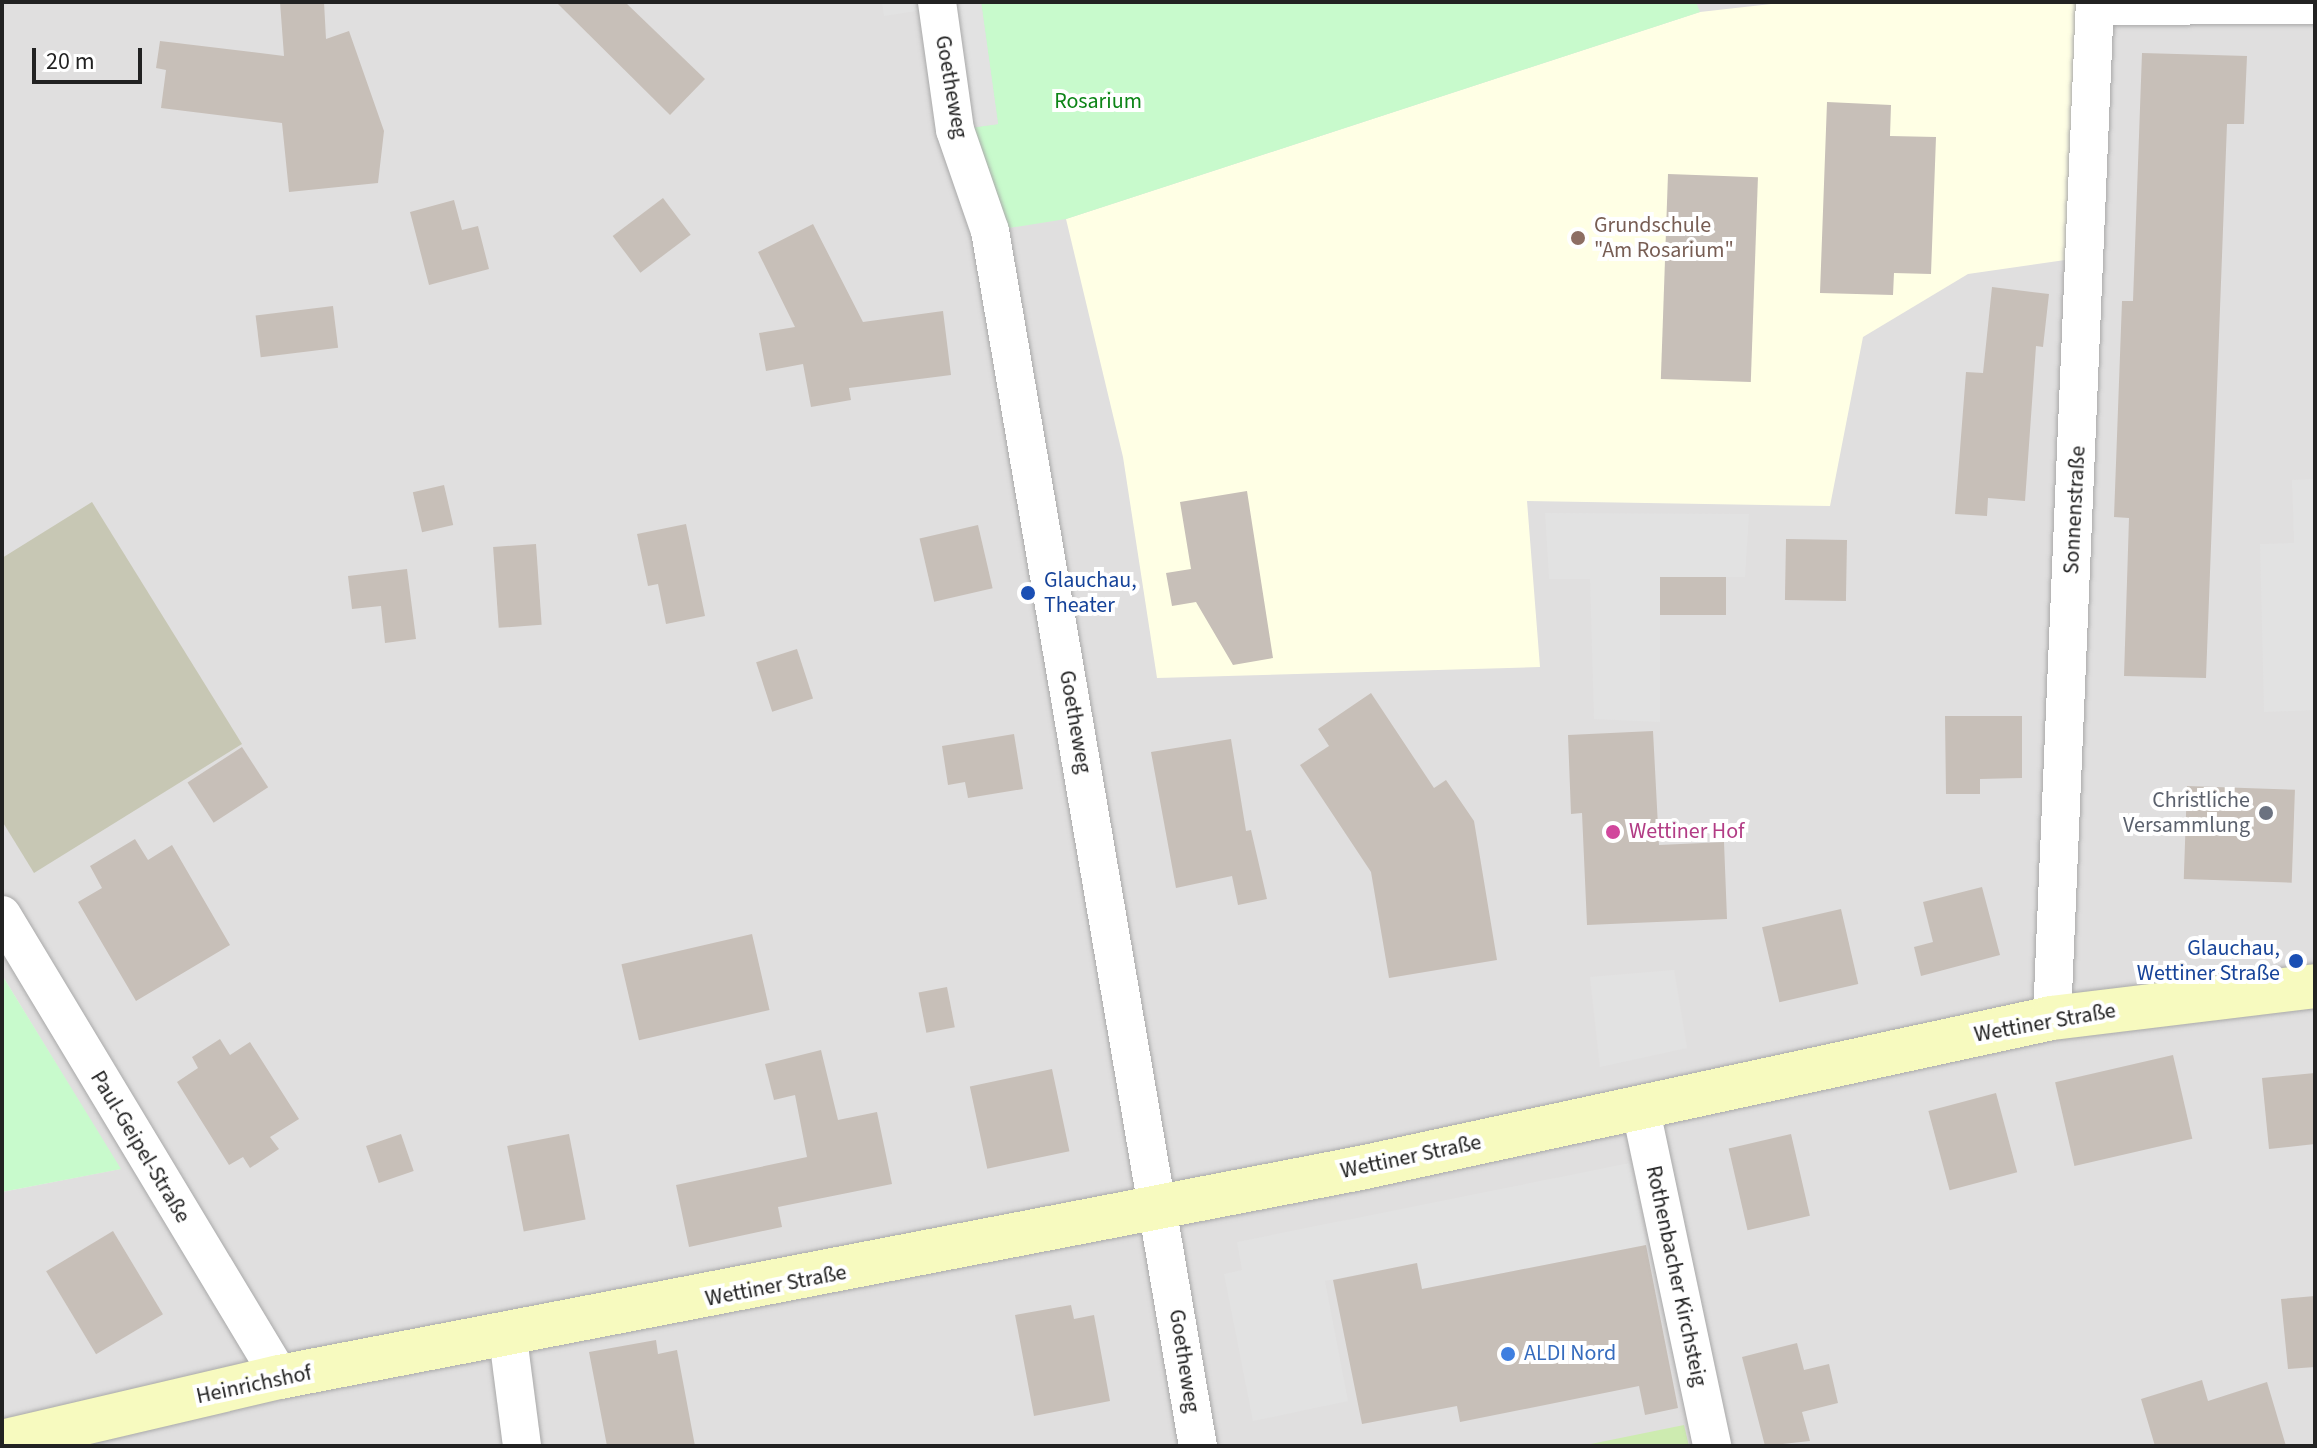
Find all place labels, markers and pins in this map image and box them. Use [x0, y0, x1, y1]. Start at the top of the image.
place label: Grundschule "Am Rosarium" [1594, 212, 1734, 264]
marker: Grundschule "Am Rosarium" [1569, 229, 1587, 247]
place label: Glauchau, Theater [1044, 567, 1137, 618]
marker: Glauchau, Theater [1019, 584, 1037, 602]
place label: Christliche Versammlung [2123, 787, 2250, 838]
marker: Christliche Versammlung [2257, 804, 2275, 822]
place label: Wettiner Hof [1629, 819, 1744, 845]
marker: Wettiner Hof [1604, 823, 1622, 841]
place label: Glauchau, Wettiner Straße [2137, 935, 2280, 986]
marker: Glauchau, Wettiner Straße [2287, 952, 2305, 970]
place label: ALDI Nord [1524, 1341, 1616, 1367]
marker: ALDI Nord [1499, 1345, 1517, 1363]

